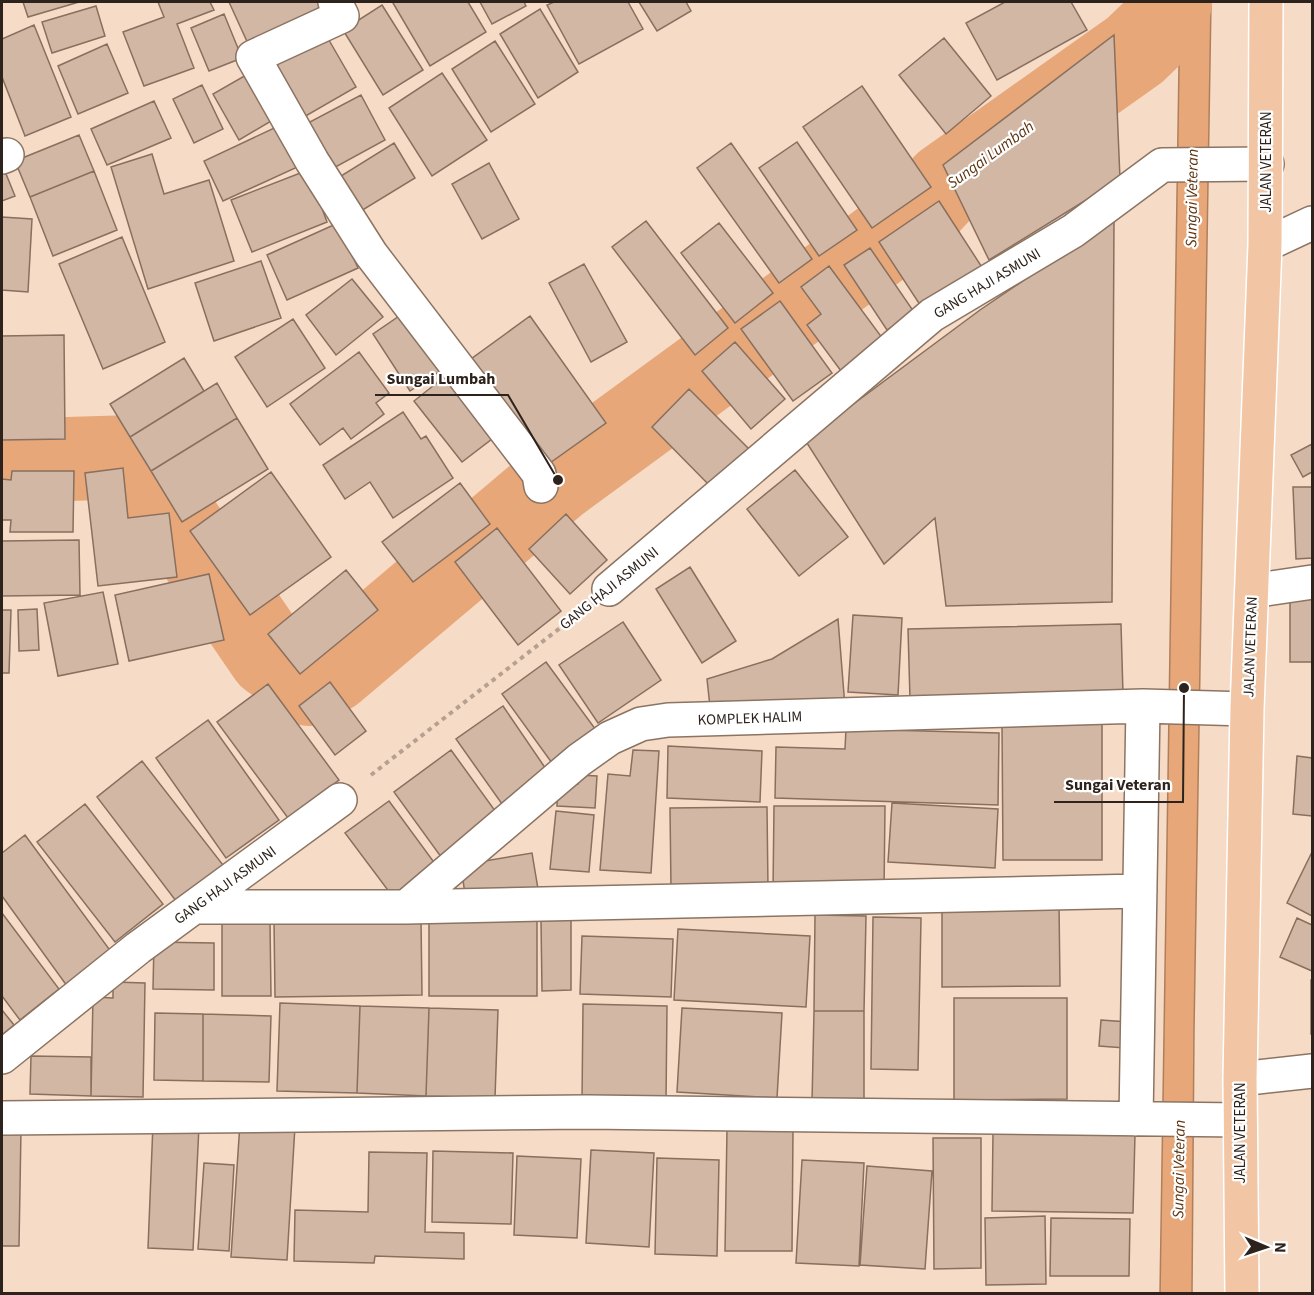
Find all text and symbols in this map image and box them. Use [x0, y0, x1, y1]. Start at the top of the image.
street label: JALAN VETERAN [1256, 111, 1277, 213]
water label: Sungai Lumbah [943, 116, 1039, 194]
water label: Sungai Veteran [1180, 148, 1204, 248]
street label: GANG HAJI ASMUNI [930, 243, 1045, 324]
callout: Sungai Lumbah [375, 361, 508, 395]
text: Sungai Lumbah [387, 368, 495, 390]
street label: GANG HAJI ASMUNI [555, 542, 663, 635]
street label: JALAN VETERAN [1238, 596, 1263, 698]
street label: KOMPLEK HALIM [697, 706, 803, 731]
callout: Sungai Veteran [1054, 768, 1183, 802]
text: Sungai Veteran [1065, 774, 1171, 796]
street label: GANG HAJI ASMUNI [170, 841, 281, 930]
street label: JALAN VETERAN [1230, 1082, 1251, 1184]
water label: Sungai Veteran [1167, 1119, 1191, 1219]
north arrow [1236, 1217, 1296, 1277]
text: N [1269, 1242, 1291, 1253]

